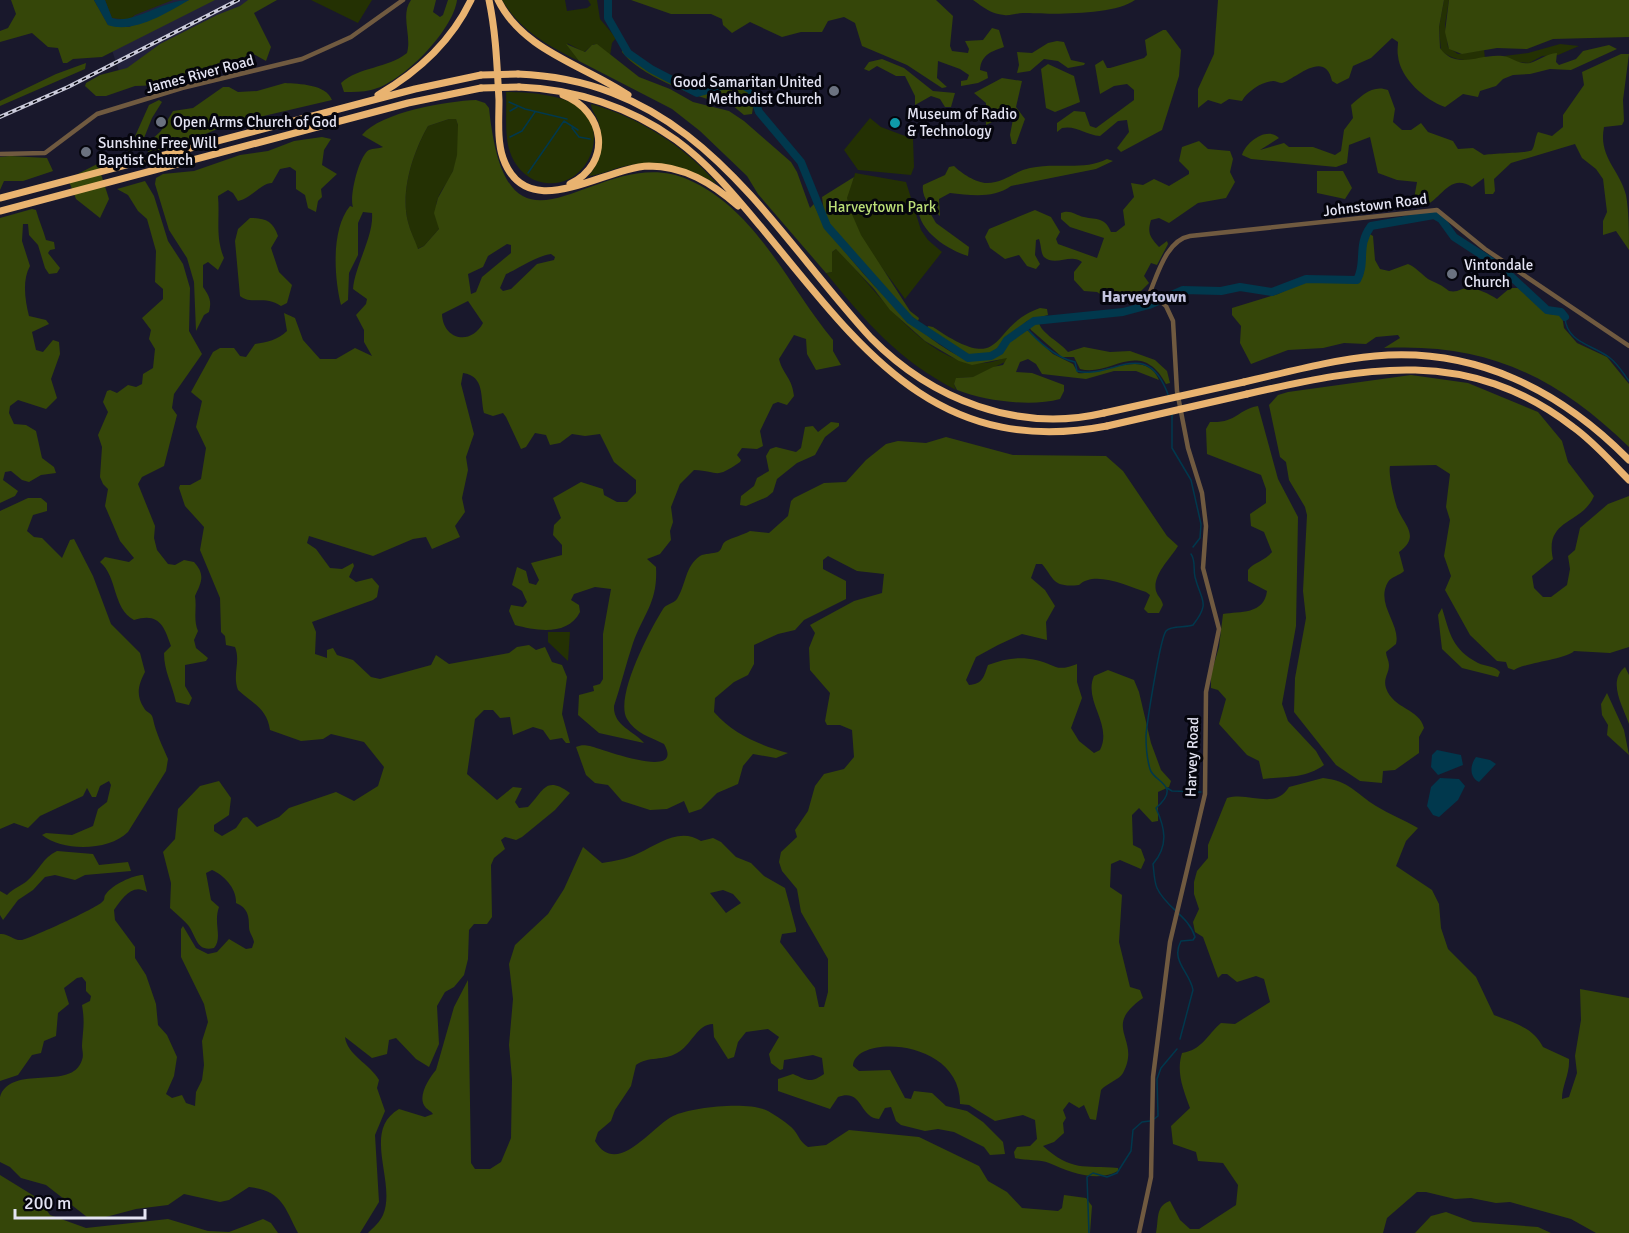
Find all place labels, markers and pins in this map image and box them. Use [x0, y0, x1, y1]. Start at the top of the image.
place label: Good Samaritan United Methodist Church [673, 73, 822, 108]
marker: Good Samaritan United Methodist Church [827, 84, 841, 98]
place label: Museum of Radio & Technology [907, 105, 1017, 140]
place label: Open Arms Church of God [173, 113, 337, 131]
marker: Open Arms Church of God [154, 115, 168, 129]
marker: Museum of Radio & Technology [888, 116, 902, 130]
place label: Sunshine Free Will Baptist Church [98, 134, 217, 169]
marker: Sunshine Free Will Baptist Church [79, 145, 93, 159]
place label: Vintondale Church [1464, 256, 1533, 291]
marker: Vintondale Church [1445, 267, 1459, 281]

